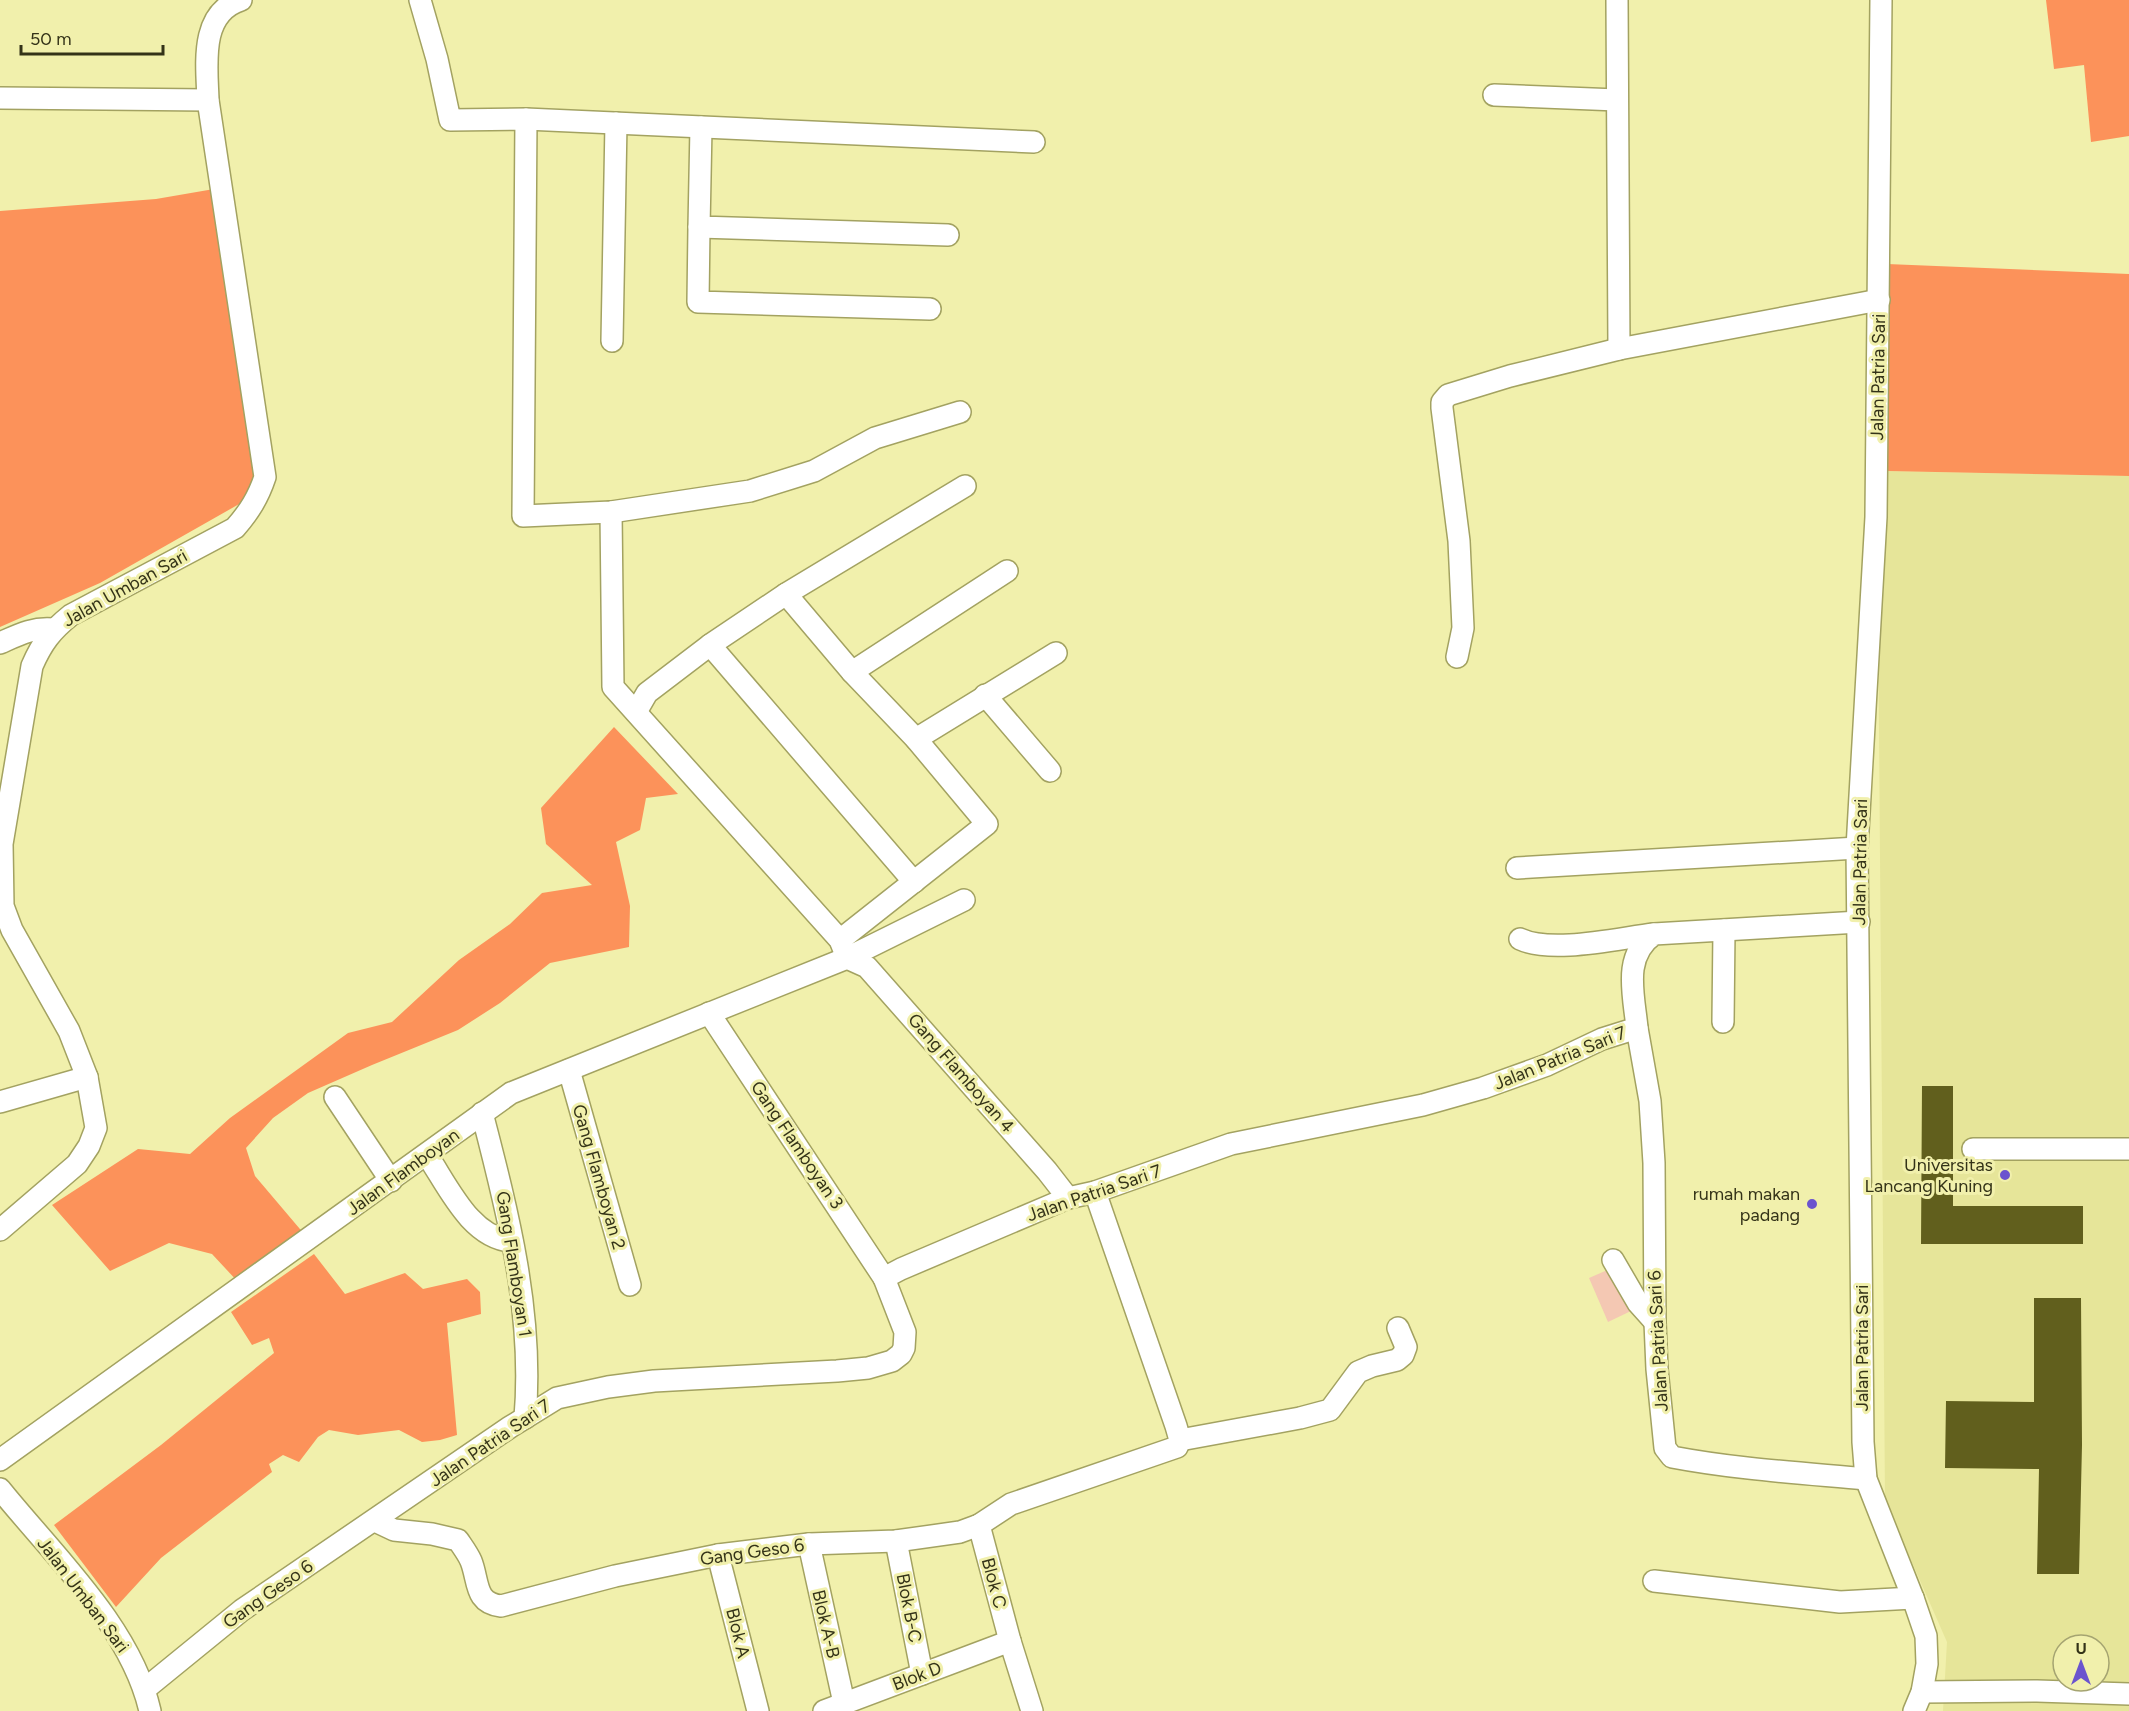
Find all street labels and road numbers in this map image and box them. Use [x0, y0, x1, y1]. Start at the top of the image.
street label: Jalan Patria Sari [1866, 313, 1890, 441]
street label: Jalan Umban Sari [59, 545, 191, 631]
street label: Jalan Patria Sari [1848, 798, 1872, 926]
street label: Gang Flamboyan 4 [903, 1009, 1019, 1137]
street label: Jalan Patria Sari 7 [1491, 1021, 1630, 1095]
street label: Gang Flamboyan 3 [746, 1077, 848, 1213]
street label: Gang Flamboyan 2 [568, 1102, 630, 1252]
street label: Jalan Flamboyan [343, 1124, 463, 1220]
street label: Jalan Patria Sari 7 [1024, 1160, 1164, 1226]
street label: Gang Flamboyan 1 [492, 1190, 536, 1338]
street label: Jalan Patria Sari 6 [1643, 1270, 1673, 1412]
street label: Jalan Patria Sari [1851, 1285, 1873, 1411]
street label: Jalan Patria Sari 7 [425, 1394, 555, 1491]
street label: Jalan Umban Sari [32, 1533, 134, 1657]
street label: Gang Geso 6 [699, 1534, 805, 1570]
street label: Gang Geso 6 [219, 1555, 317, 1633]
street label: Blok C [977, 1555, 1011, 1611]
street label: Blok B-C [892, 1572, 926, 1645]
street label: Blok A-B [807, 1588, 845, 1660]
street label: Blok A [721, 1606, 755, 1660]
street label: Blok D [889, 1657, 945, 1695]

